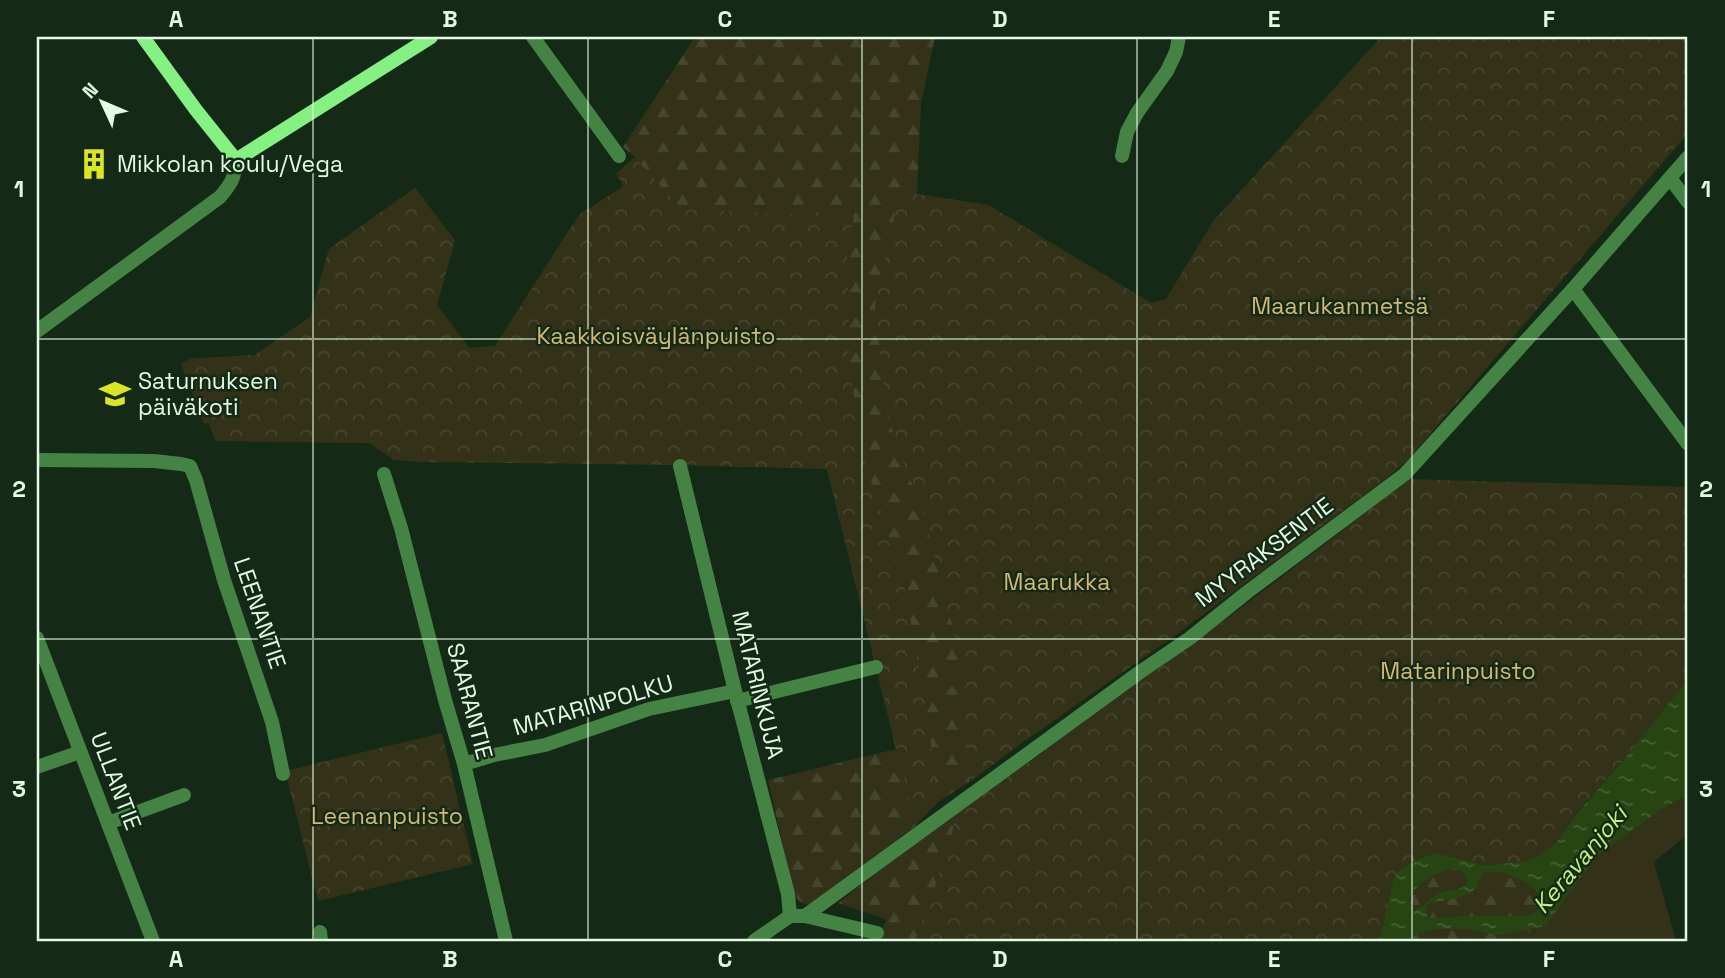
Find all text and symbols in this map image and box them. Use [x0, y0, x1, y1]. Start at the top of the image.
text: A [169, 4, 184, 34]
text: B [442, 4, 458, 34]
text: C [718, 4, 732, 34]
text: D [992, 4, 1008, 34]
text: E [1268, 4, 1280, 34]
text: F [1543, 4, 1555, 34]
north arrow [66, 66, 136, 136]
text: N [77, 77, 104, 104]
building icon: Mikkolan koulu/Vega [77, 147, 111, 181]
place label: Mikkolan koulu/Vega [117, 149, 343, 179]
text: 1 [14, 174, 24, 204]
text: 1 [1701, 174, 1711, 204]
park label: Maarukanmetsä [1251, 291, 1429, 321]
park label: Kaakkoisväylänpuisto [537, 321, 775, 351]
place label: Saturnuksen päiväkoti [138, 366, 278, 422]
school or university icon: Saturnuksen päiväkoti [98, 377, 132, 411]
text: 2 [12, 474, 26, 504]
text: 2 [1699, 474, 1713, 504]
street label: MYYRAKSENTIE [1189, 490, 1339, 614]
street label: LEENANTIE [227, 553, 293, 673]
park label: Maarukka [1004, 567, 1110, 597]
street label: MATARINKUJA [725, 608, 791, 762]
street label: SAARANTIE [440, 639, 500, 763]
park label: Matarinpuisto [1380, 656, 1536, 686]
street label: MATARINPOLKU [509, 668, 677, 742]
street label: ULLANTIE [84, 728, 148, 834]
text: 3 [12, 774, 26, 804]
text: 3 [1699, 774, 1713, 804]
water label: Keravanjoki [1526, 797, 1636, 920]
park label: Leenanpuisto [311, 801, 463, 831]
text: A [169, 944, 184, 974]
text: B [442, 944, 458, 974]
text: C [718, 944, 732, 974]
text: D [992, 944, 1008, 974]
text: E [1268, 944, 1280, 974]
text: F [1543, 944, 1555, 974]

